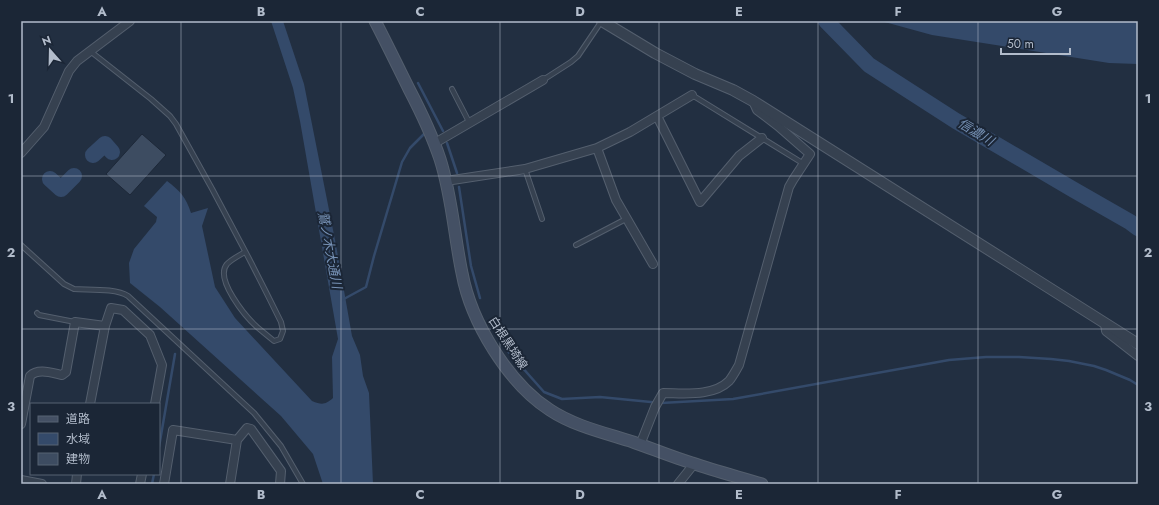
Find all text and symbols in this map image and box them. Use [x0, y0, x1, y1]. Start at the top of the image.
text: A [96, 2, 107, 21]
text: B [257, 2, 266, 21]
text: C [415, 2, 425, 21]
text: D [575, 2, 585, 21]
text: E [735, 2, 743, 21]
text: F [894, 2, 902, 21]
text: G [1052, 2, 1063, 21]
north arrow [30, 30, 70, 70]
scale bar [1001, 30, 1070, 56]
text: N [40, 32, 53, 50]
text: 50 m [1007, 35, 1034, 53]
text: 1 [8, 89, 14, 108]
text: 1 [1145, 89, 1151, 108]
water label: 信濃川 [954, 114, 999, 151]
water label: 鷲ノ木大通川 [313, 210, 347, 292]
text: 2 [7, 243, 15, 262]
text: 2 [1144, 243, 1152, 262]
street label: 白根黒埼線 [484, 313, 532, 373]
text: 3 [7, 397, 15, 416]
text: 3 [1144, 397, 1152, 416]
legend [30, 403, 160, 475]
text: 道路 [66, 410, 90, 428]
text: 水域 [66, 430, 90, 448]
text: 建物 [66, 450, 90, 468]
text: A [96, 485, 107, 504]
text: B [257, 485, 266, 504]
text: C [415, 485, 425, 504]
text: D [575, 485, 585, 504]
text: E [735, 485, 743, 504]
text: F [894, 485, 902, 504]
text: G [1052, 485, 1063, 504]

